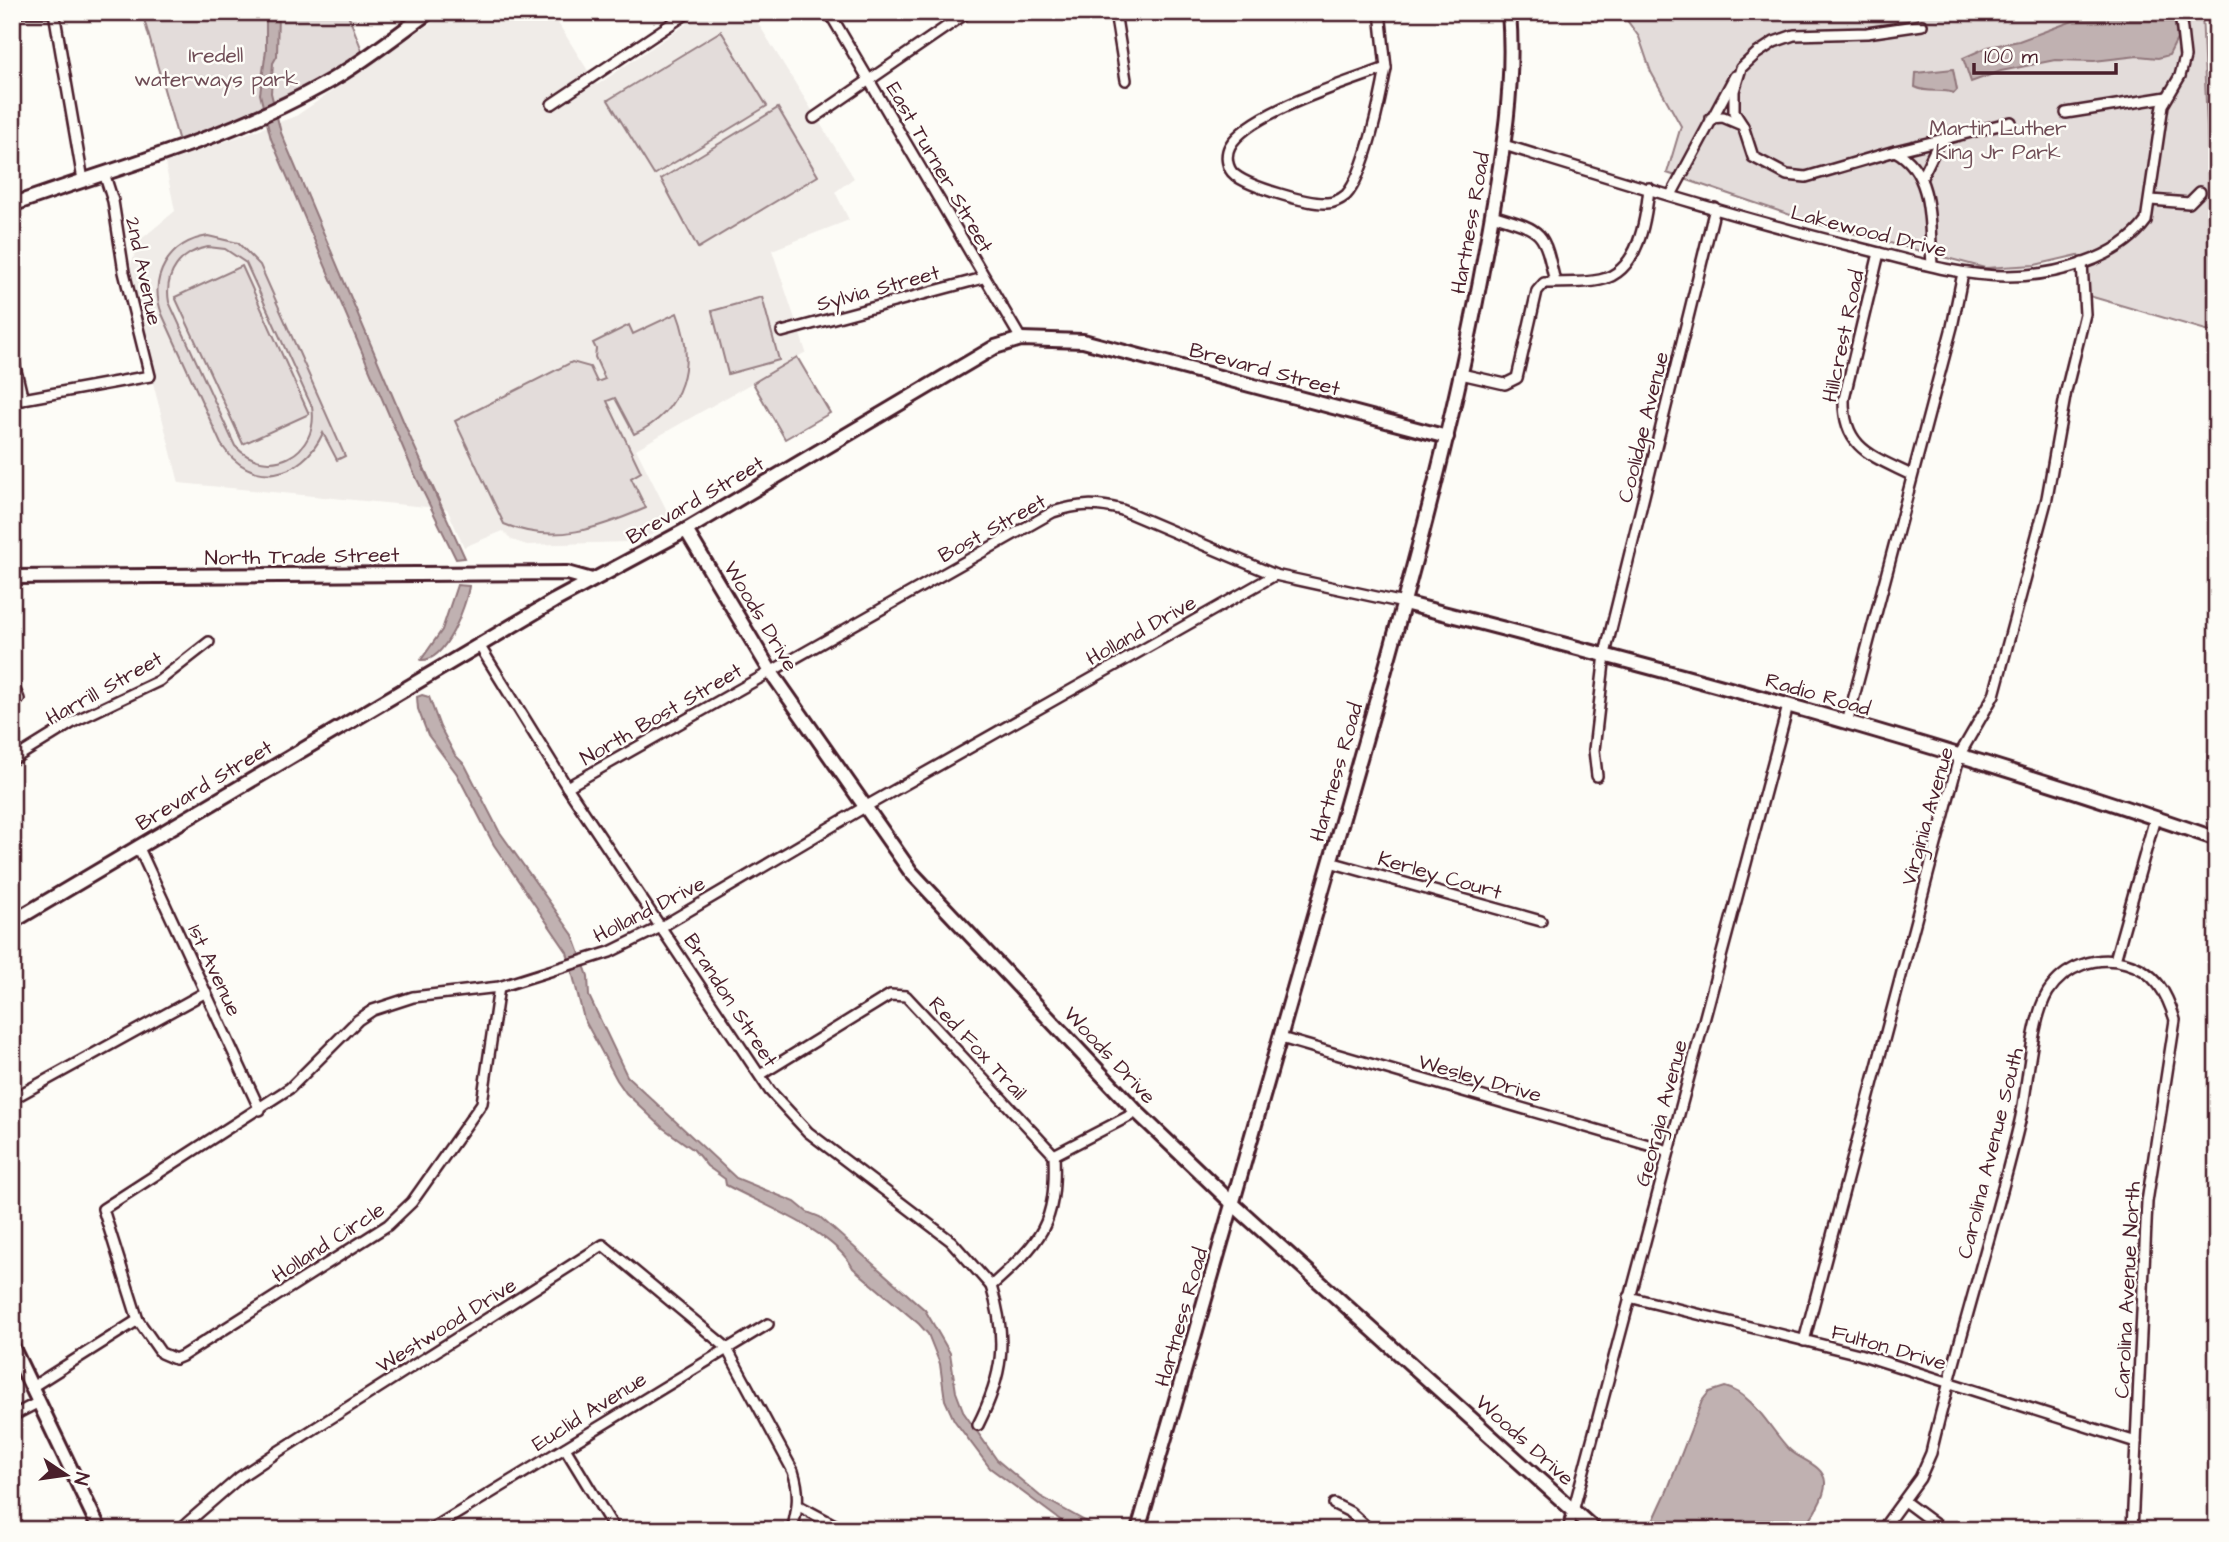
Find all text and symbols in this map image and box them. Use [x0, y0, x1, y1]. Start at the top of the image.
scale bar [1974, 32, 2115, 76]
park label: Iredell waterways park [134, 41, 298, 96]
text: 100 m [1984, 42, 2039, 71]
street label: East Turner Street [879, 77, 1001, 258]
park label: Martin Luther King Jr Park [1929, 114, 2067, 169]
street label: Hartness Road [1444, 150, 1497, 296]
street label: Lakewood Drive [1788, 198, 1950, 265]
street label: 2nd Avenue [118, 214, 169, 328]
street label: Sylvia Street [813, 258, 944, 321]
street label: Hillcrest Road [1815, 267, 1872, 405]
street label: Brevard Street [1186, 335, 1344, 404]
street label: Coolidge Avenue [1611, 349, 1678, 506]
street label: Brevard Street [621, 449, 770, 552]
street label: Bost Street [933, 487, 1052, 570]
street label: North Trade Street [204, 540, 400, 573]
street label: Woods Drive [716, 556, 805, 677]
street label: Holland Drive [1081, 588, 1202, 673]
street label: Harrill Street [41, 644, 168, 733]
street label: North Bost Street [575, 656, 748, 773]
street label: Radio Road [1762, 666, 1874, 723]
street label: Hartness Road [1303, 699, 1370, 845]
street label: Brevard Street [130, 733, 279, 838]
street label: Virginia Avenue [1894, 743, 1963, 889]
street label: Kerley Court [1374, 844, 1506, 909]
street label: Holland Drive [588, 869, 710, 950]
street label: 1st Avenue [181, 920, 248, 1021]
street label: Brandon Street [676, 928, 785, 1073]
street label: Red Fox Trail [922, 990, 1033, 1106]
street label: Woods Drive [1057, 1000, 1162, 1110]
street label: Georgia Avenue [1628, 1037, 1697, 1190]
street label: Carolina Avenue South [1950, 1044, 2031, 1262]
street label: Wesley Drive [1414, 1047, 1545, 1112]
street label: Carolina Avenue North [2107, 1180, 2148, 1399]
street label: Holland Circle [266, 1195, 390, 1290]
street label: Hartness Road [1148, 1244, 1215, 1390]
street label: Westwood Drive [370, 1271, 522, 1380]
street label: Fulton Drive [1828, 1317, 1950, 1378]
street label: Euclid Avenue [526, 1365, 652, 1458]
street label: Woods Drive [1469, 1388, 1580, 1493]
north arrow [32, 1440, 102, 1510]
text: N [67, 1470, 96, 1487]

